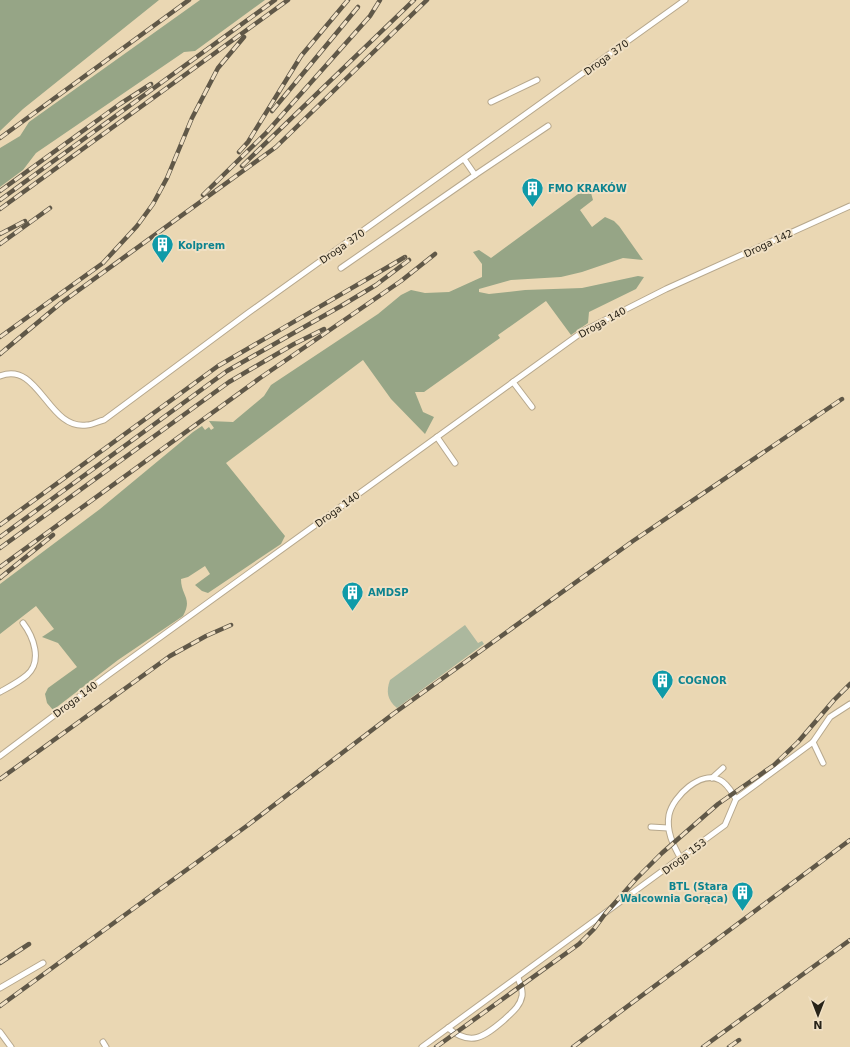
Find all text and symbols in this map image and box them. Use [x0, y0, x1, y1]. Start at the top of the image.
street label: Droga 370 [582, 38, 631, 77]
building icon: FMO KRAKÓW [520, 175, 546, 208]
place label: FMO KRAKÓW [548, 182, 627, 194]
street label: Droga 370 [318, 227, 367, 266]
street label: Droga 142 [742, 227, 794, 260]
building icon: Kolprem [150, 232, 176, 265]
place label: Kolprem [178, 240, 225, 251]
street label: Droga 140 [577, 305, 628, 340]
street label: Droga 140 [313, 490, 362, 529]
building icon: AMDSP [340, 579, 366, 612]
place label: AMDSP [368, 587, 409, 598]
building icon: COGNOR [650, 667, 676, 700]
place label: COGNOR [678, 675, 727, 686]
street label: Droga 140 [51, 679, 100, 720]
street label: Droga 153 [660, 836, 709, 877]
building icon: BTL (Stara Walcownia Gorąca) [730, 879, 756, 912]
place label: BTL (Stara Walcownia Gorąca) [620, 881, 728, 904]
north arrow [798, 995, 838, 1035]
text: N [813, 1018, 823, 1031]

